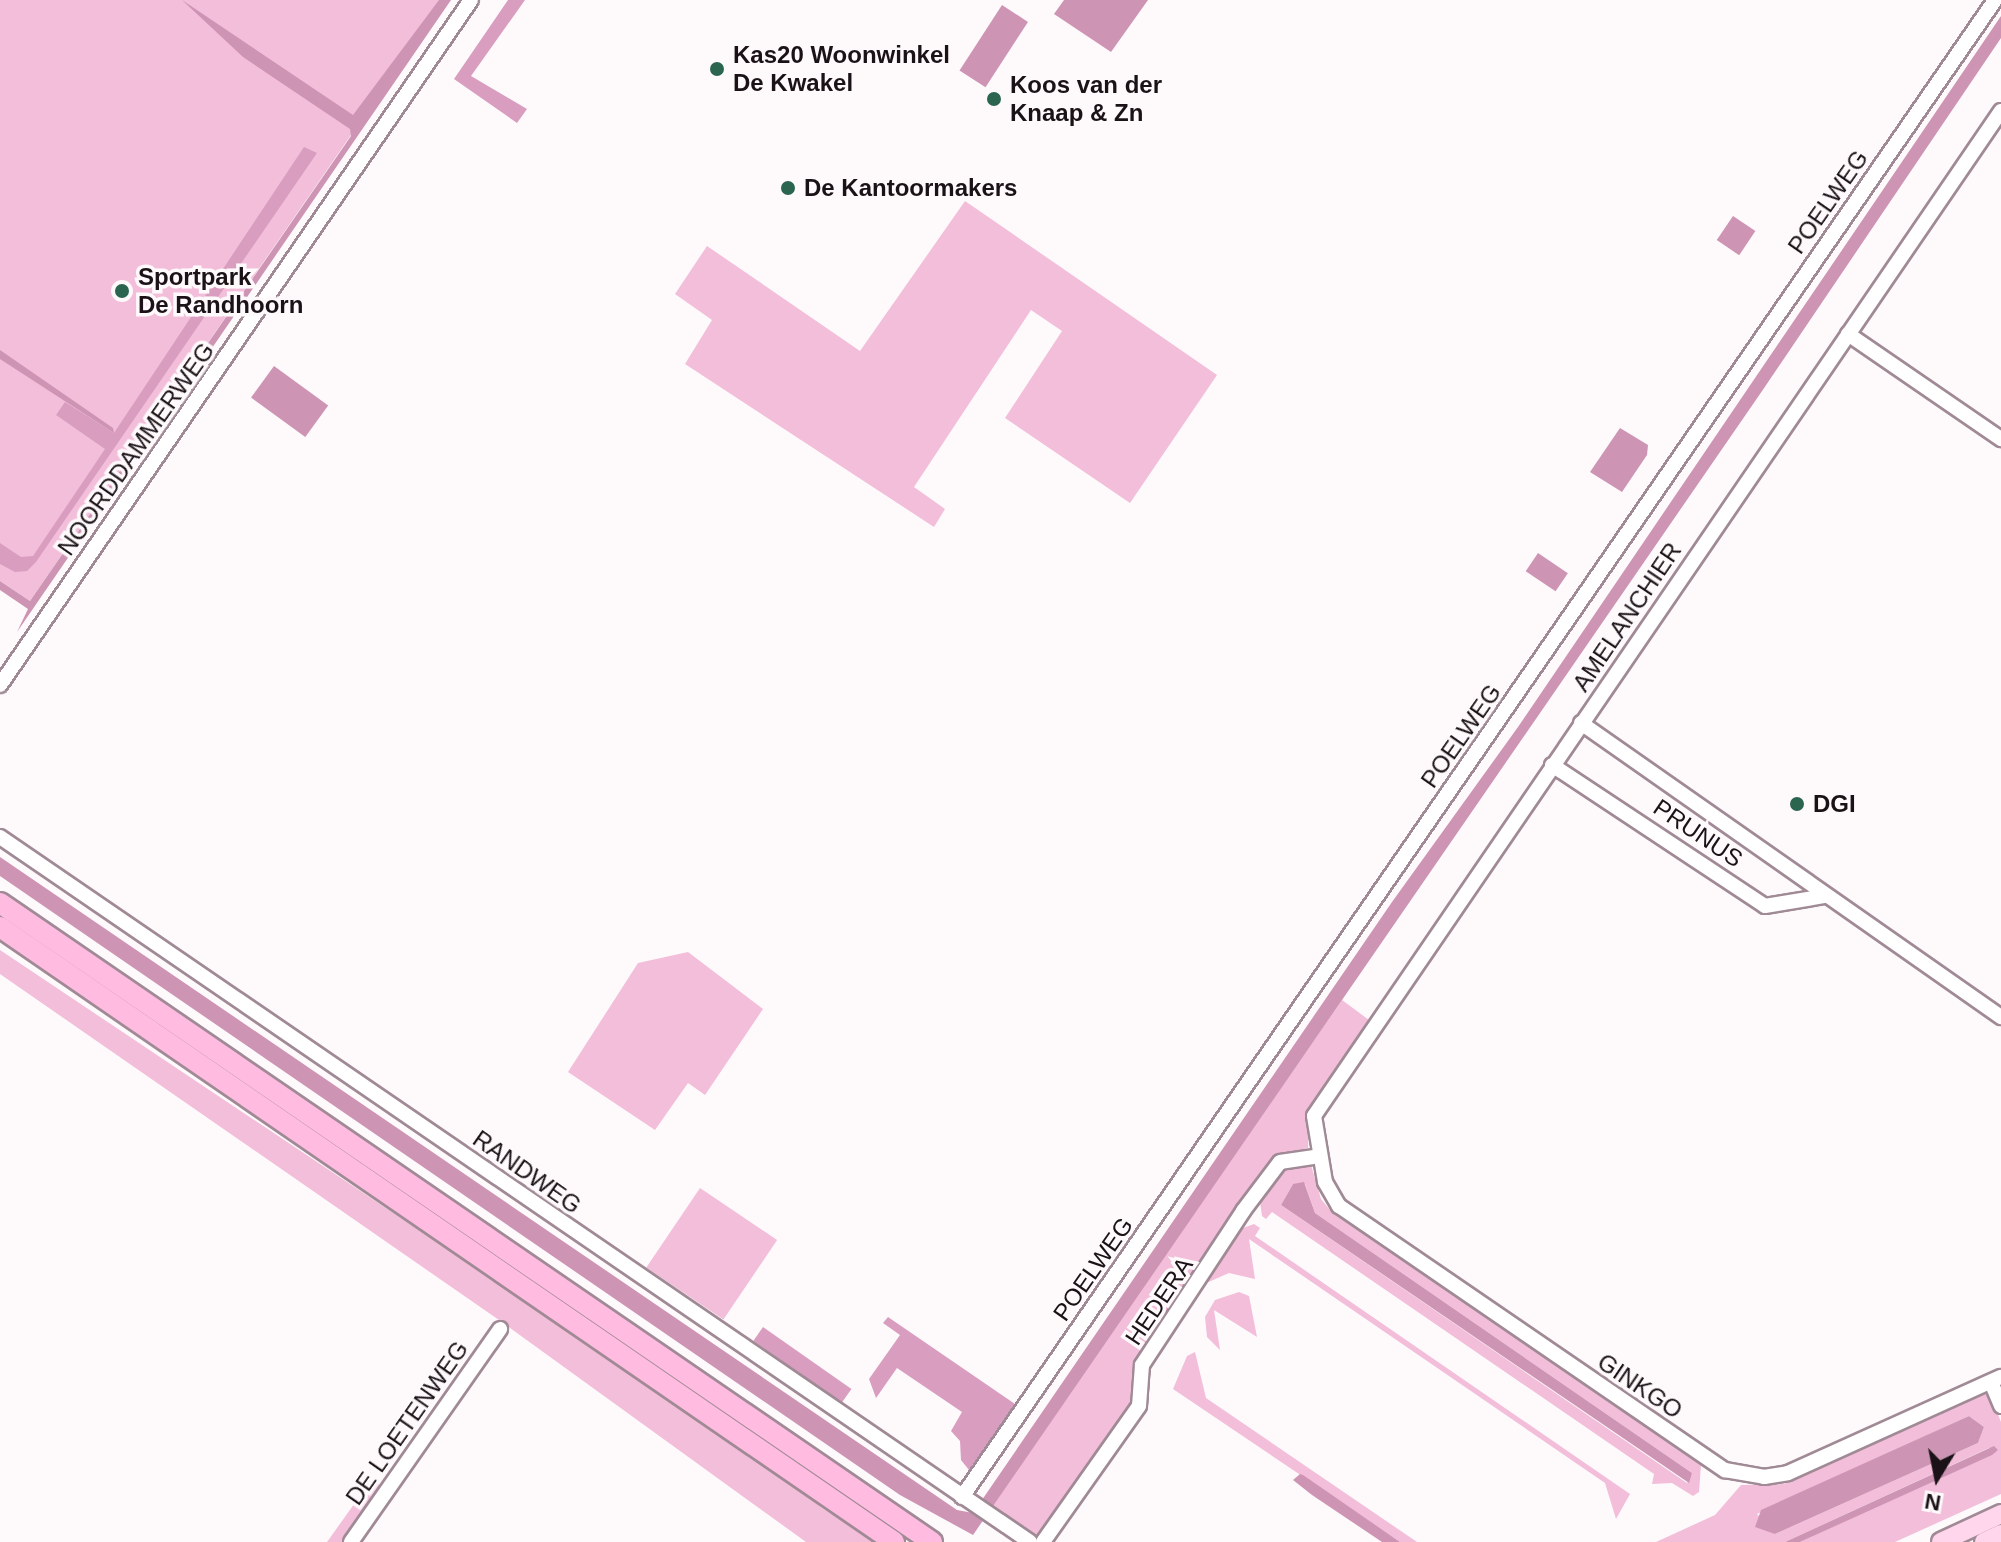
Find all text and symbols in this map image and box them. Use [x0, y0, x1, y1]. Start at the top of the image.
place label: Kas20 Woonwinkel De Kwakel [733, 41, 950, 97]
marker: Kas20 Woonwinkel De Kwakel [708, 60, 726, 78]
place label: Koos van der Knaap & Zn [1010, 71, 1162, 127]
marker: Koos van der Knaap & Zn [985, 90, 1003, 108]
street label: POELWEG [1782, 145, 1874, 259]
place label: De Kantoormakers [804, 174, 1017, 202]
marker: De Kantoormakers [779, 179, 797, 197]
place label: Sportpark De Randhoorn [138, 263, 303, 319]
marker: Sportpark De Randhoorn [113, 282, 131, 300]
street label: NOORDDAMMERWEG [52, 337, 220, 561]
street label: AMELANCHIER [1567, 537, 1687, 697]
street label: POELWEG [1415, 679, 1507, 793]
place label: DGI [1813, 790, 1856, 818]
street label: PRUNUS [1648, 793, 1748, 873]
marker: DGI [1788, 795, 1806, 813]
street label: RANDWEG [467, 1124, 587, 1220]
street label: POELWEG [1047, 1212, 1139, 1326]
street label: HEDERA [1119, 1251, 1199, 1351]
street label: DE LOETENWEG [340, 1336, 474, 1510]
street label: GINKGO [1592, 1347, 1688, 1425]
north arrow [1897, 1438, 1977, 1518]
text: N [1923, 1488, 1943, 1516]

